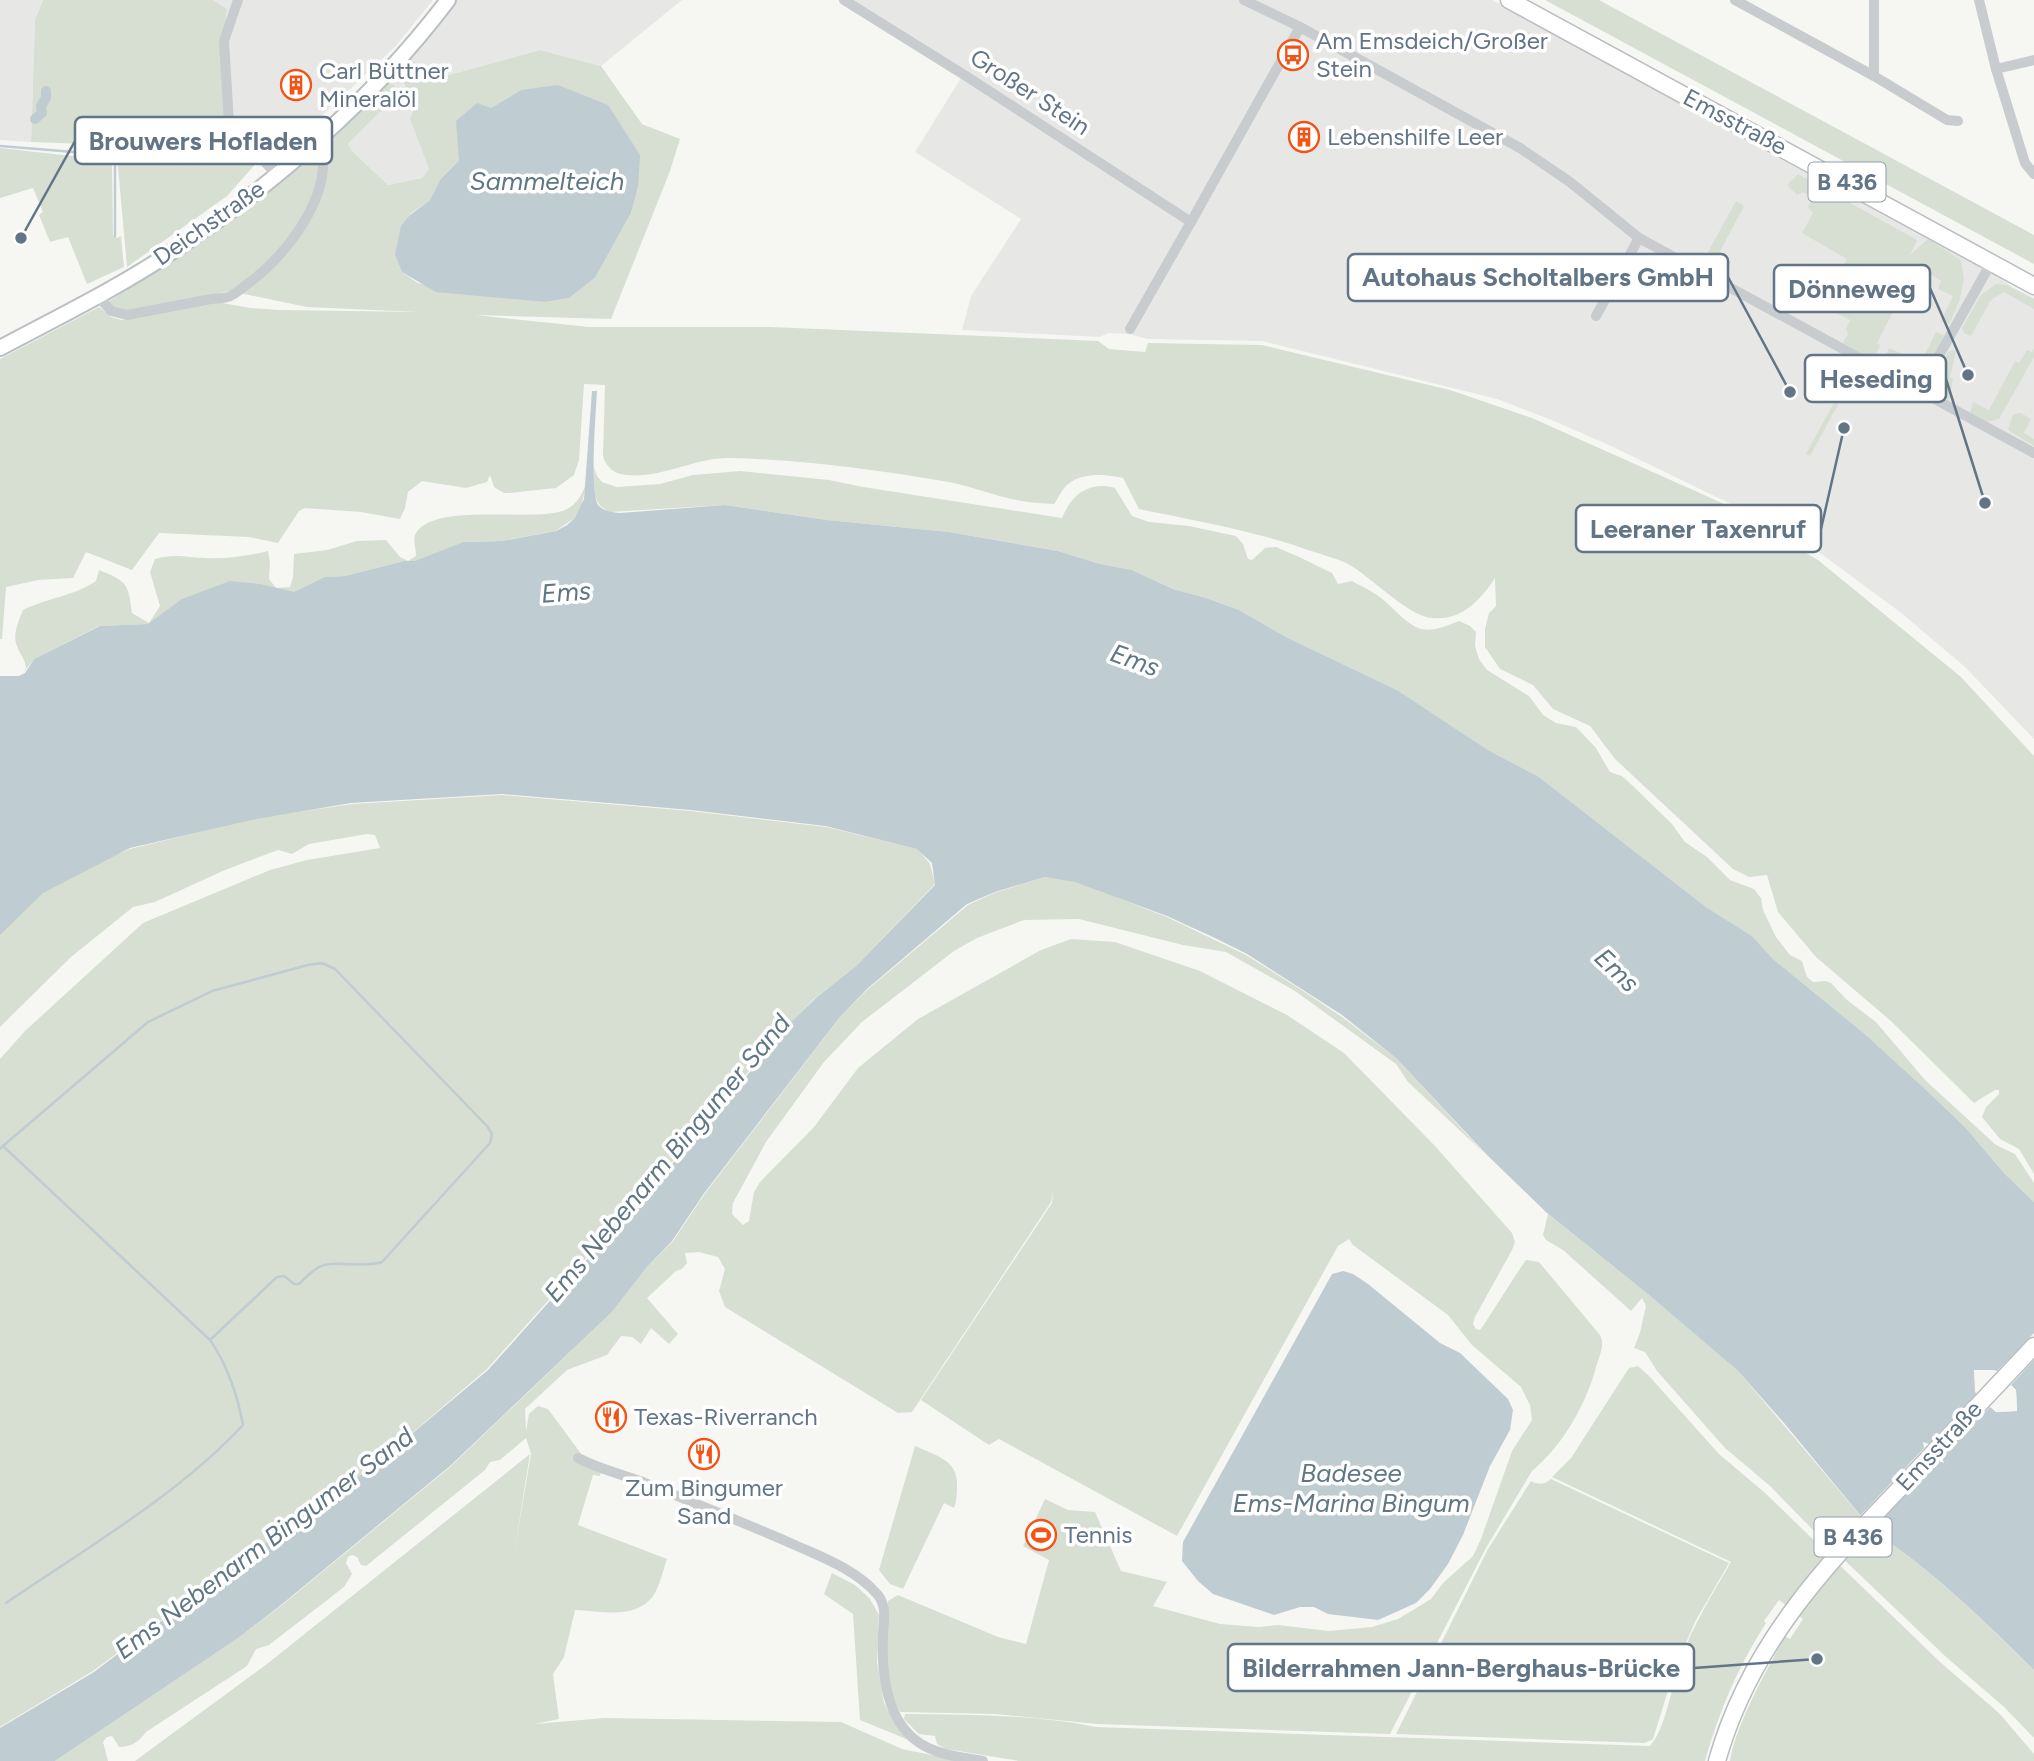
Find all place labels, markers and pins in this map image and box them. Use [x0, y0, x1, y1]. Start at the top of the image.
place label: Am Emsdeich/Großer Stein [1316, 26, 1548, 83]
bus stop icon: Am Emsdeich/Großer Stein [1276, 38, 1310, 72]
place label: Carl Büttner Mineralöl [319, 56, 449, 113]
building icon: Carl Büttner Mineralöl [279, 68, 313, 102]
callout: Brouwers Hofladen [75, 117, 332, 164]
building icon: Lebenshilfe Leer [1287, 120, 1321, 154]
place label: Lebenshilfe Leer [1327, 122, 1503, 151]
callout: Autohaus Scholtalbers GmbH [1348, 254, 1728, 301]
callout: Dönneweg [1774, 265, 1930, 312]
callout: Heseding [1805, 355, 1946, 402]
callout: Leeraner Taxenruf [1576, 505, 1821, 552]
restaurant icon: Texas-Riverranch [594, 1400, 628, 1434]
place label: Texas-Riverranch [634, 1402, 818, 1431]
restaurant icon: Zum Bingumer Sand [687, 1437, 721, 1471]
place label: Zum Bingumer Sand [625, 1473, 783, 1530]
sports icon: Tennis [1024, 1518, 1058, 1552]
place label: Tennis [1064, 1520, 1132, 1549]
callout: Bilderrahmen Jann-Berghaus-Brücke [1228, 1644, 1694, 1691]

